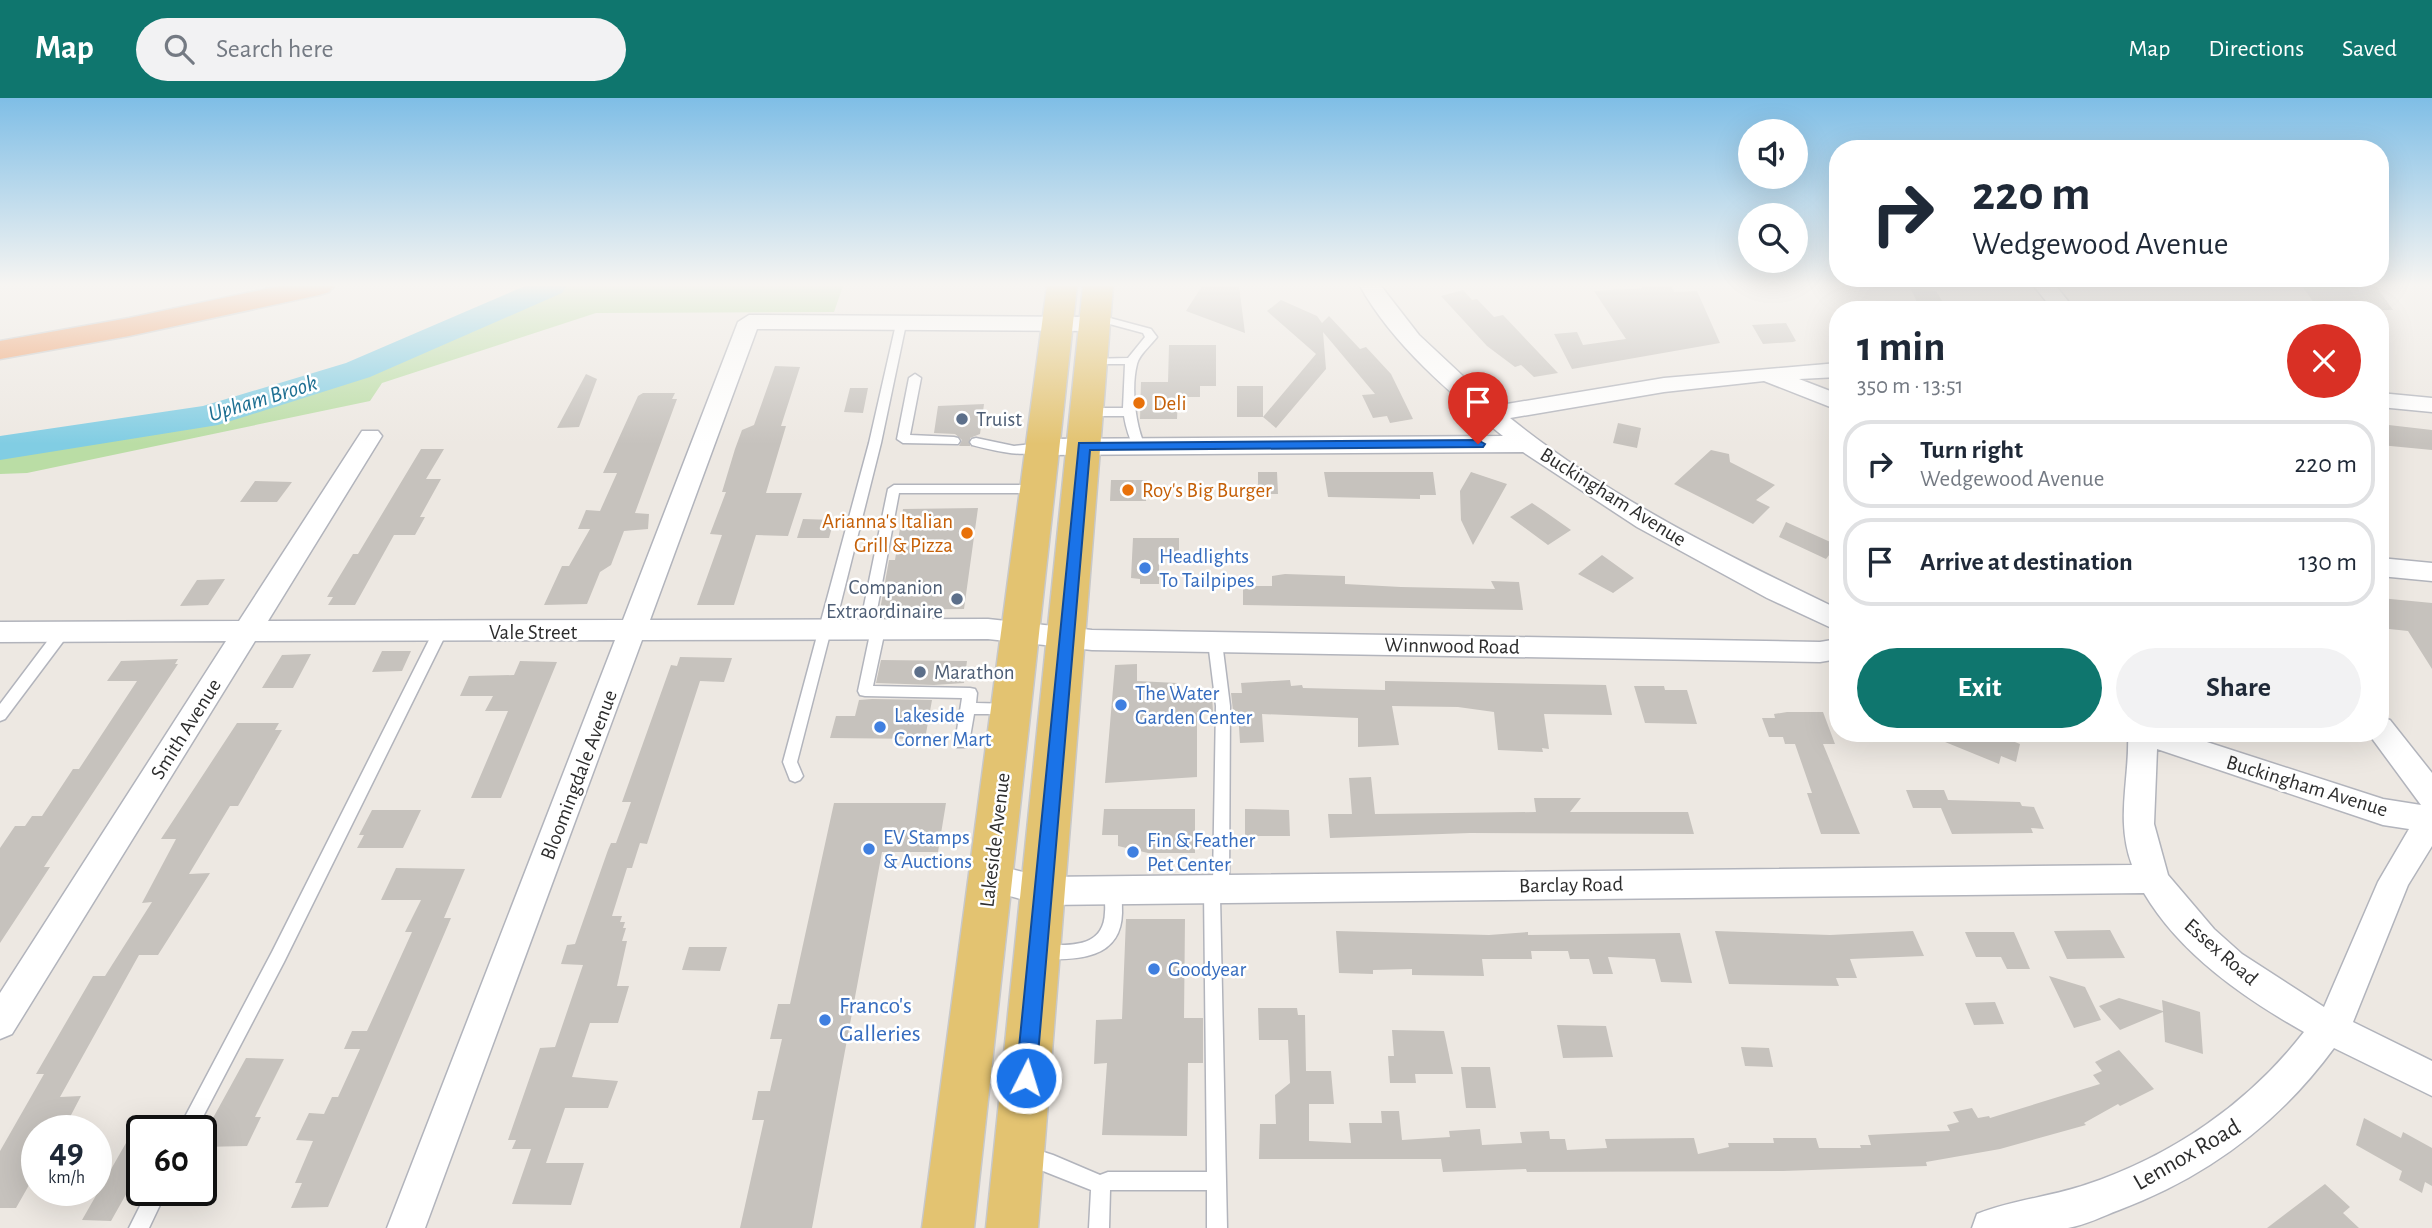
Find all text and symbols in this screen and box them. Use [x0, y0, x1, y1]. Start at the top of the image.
search box [136, 18, 626, 81]
icon: search [160, 30, 198, 68]
text: Map [35, 32, 94, 65]
text: Search here [216, 36, 334, 62]
text: Map [2128, 37, 2170, 61]
text: Directions [2208, 37, 2304, 61]
text: Saved [2342, 37, 2397, 61]
map controls [1738, 119, 1808, 273]
button: sound [1738, 119, 1808, 189]
icon: right [1857, 168, 1948, 259]
text: 220 m [1972, 170, 2091, 219]
button: search [1738, 203, 1808, 273]
text: Wedgewood Avenue [1972, 228, 2229, 260]
button: close [2287, 324, 2361, 398]
text: 1 min [1857, 326, 1946, 368]
water label: Upham Brook [206, 371, 321, 426]
pin [1448, 372, 1508, 444]
text: 350 m · 13:51 [1857, 375, 1963, 398]
icon: arrive [1459, 383, 1497, 421]
place label: Deli [1153, 393, 1187, 414]
marker: Deli [1131, 395, 1147, 411]
place label: Truist [976, 409, 1022, 430]
marker: Truist [954, 411, 970, 427]
text: Turn right [1920, 437, 2023, 463]
street label: Buckingham Avenue [1536, 444, 1690, 550]
icon: right [1861, 445, 1899, 483]
text: 220 m [2295, 451, 2357, 477]
text: Wedgewood Avenue [1920, 468, 2104, 491]
place label: Roy's Big Burger [1142, 480, 1272, 501]
marker: Roy's Big Burger [1120, 482, 1136, 498]
place label: Arianna's Italian Grill & Pizza [822, 511, 953, 556]
marker: Arianna's Italian Grill & Pizza [959, 525, 975, 541]
icon: arrive [1861, 543, 1899, 581]
place label: Headlights To Tailpipes [1159, 546, 1254, 591]
text: Arrive at destination [1920, 549, 2133, 575]
text: 130 m [2299, 549, 2357, 575]
marker: Headlights To Tailpipes [1137, 560, 1153, 576]
place label: Companion Extraordinaire [826, 577, 943, 622]
marker: Companion Extraordinaire [949, 591, 965, 607]
street label: Vale Street [489, 622, 577, 643]
street label: Winnwood Road [1384, 634, 1520, 658]
button: Exit [1857, 648, 2102, 728]
button: Share [2116, 648, 2361, 728]
place label: Marathon [934, 662, 1015, 683]
marker: Marathon [912, 664, 928, 680]
street label: Smith Avenue [147, 675, 225, 783]
place label: The Water Garden Center [1135, 683, 1253, 728]
street label: Bloomingdale Avenue [537, 687, 621, 863]
marker: The Water Garden Center [1113, 697, 1129, 713]
place label: Lakeside Corner Mart [894, 705, 992, 750]
marker: Lakeside Corner Mart [872, 719, 888, 735]
street label: Buckingham Avenue [2224, 751, 2390, 821]
street label: Lakeside Avenue [976, 771, 1014, 909]
place label: EV Stamps & Auctions [883, 827, 972, 872]
place label: Fin & Feather Pet Center [1147, 830, 1256, 875]
marker: EV Stamps & Auctions [861, 841, 877, 857]
marker: Fin & Feather Pet Center [1125, 844, 1141, 860]
street label: Barclay Road [1519, 874, 1624, 896]
street label: Essex Road [2180, 915, 2262, 989]
place label: Goodyear [1168, 959, 1247, 980]
marker: Goodyear [1146, 961, 1162, 977]
place label: Franco's Galleries [839, 994, 921, 1046]
marker: Franco's Galleries [817, 1012, 833, 1028]
position arrow [989, 1041, 1063, 1115]
speed limit sign: 60 [126, 1115, 217, 1206]
street label: Lennox Road [2130, 1115, 2244, 1195]
text: 49 [49, 1134, 84, 1169]
text: km/h [48, 1169, 85, 1187]

